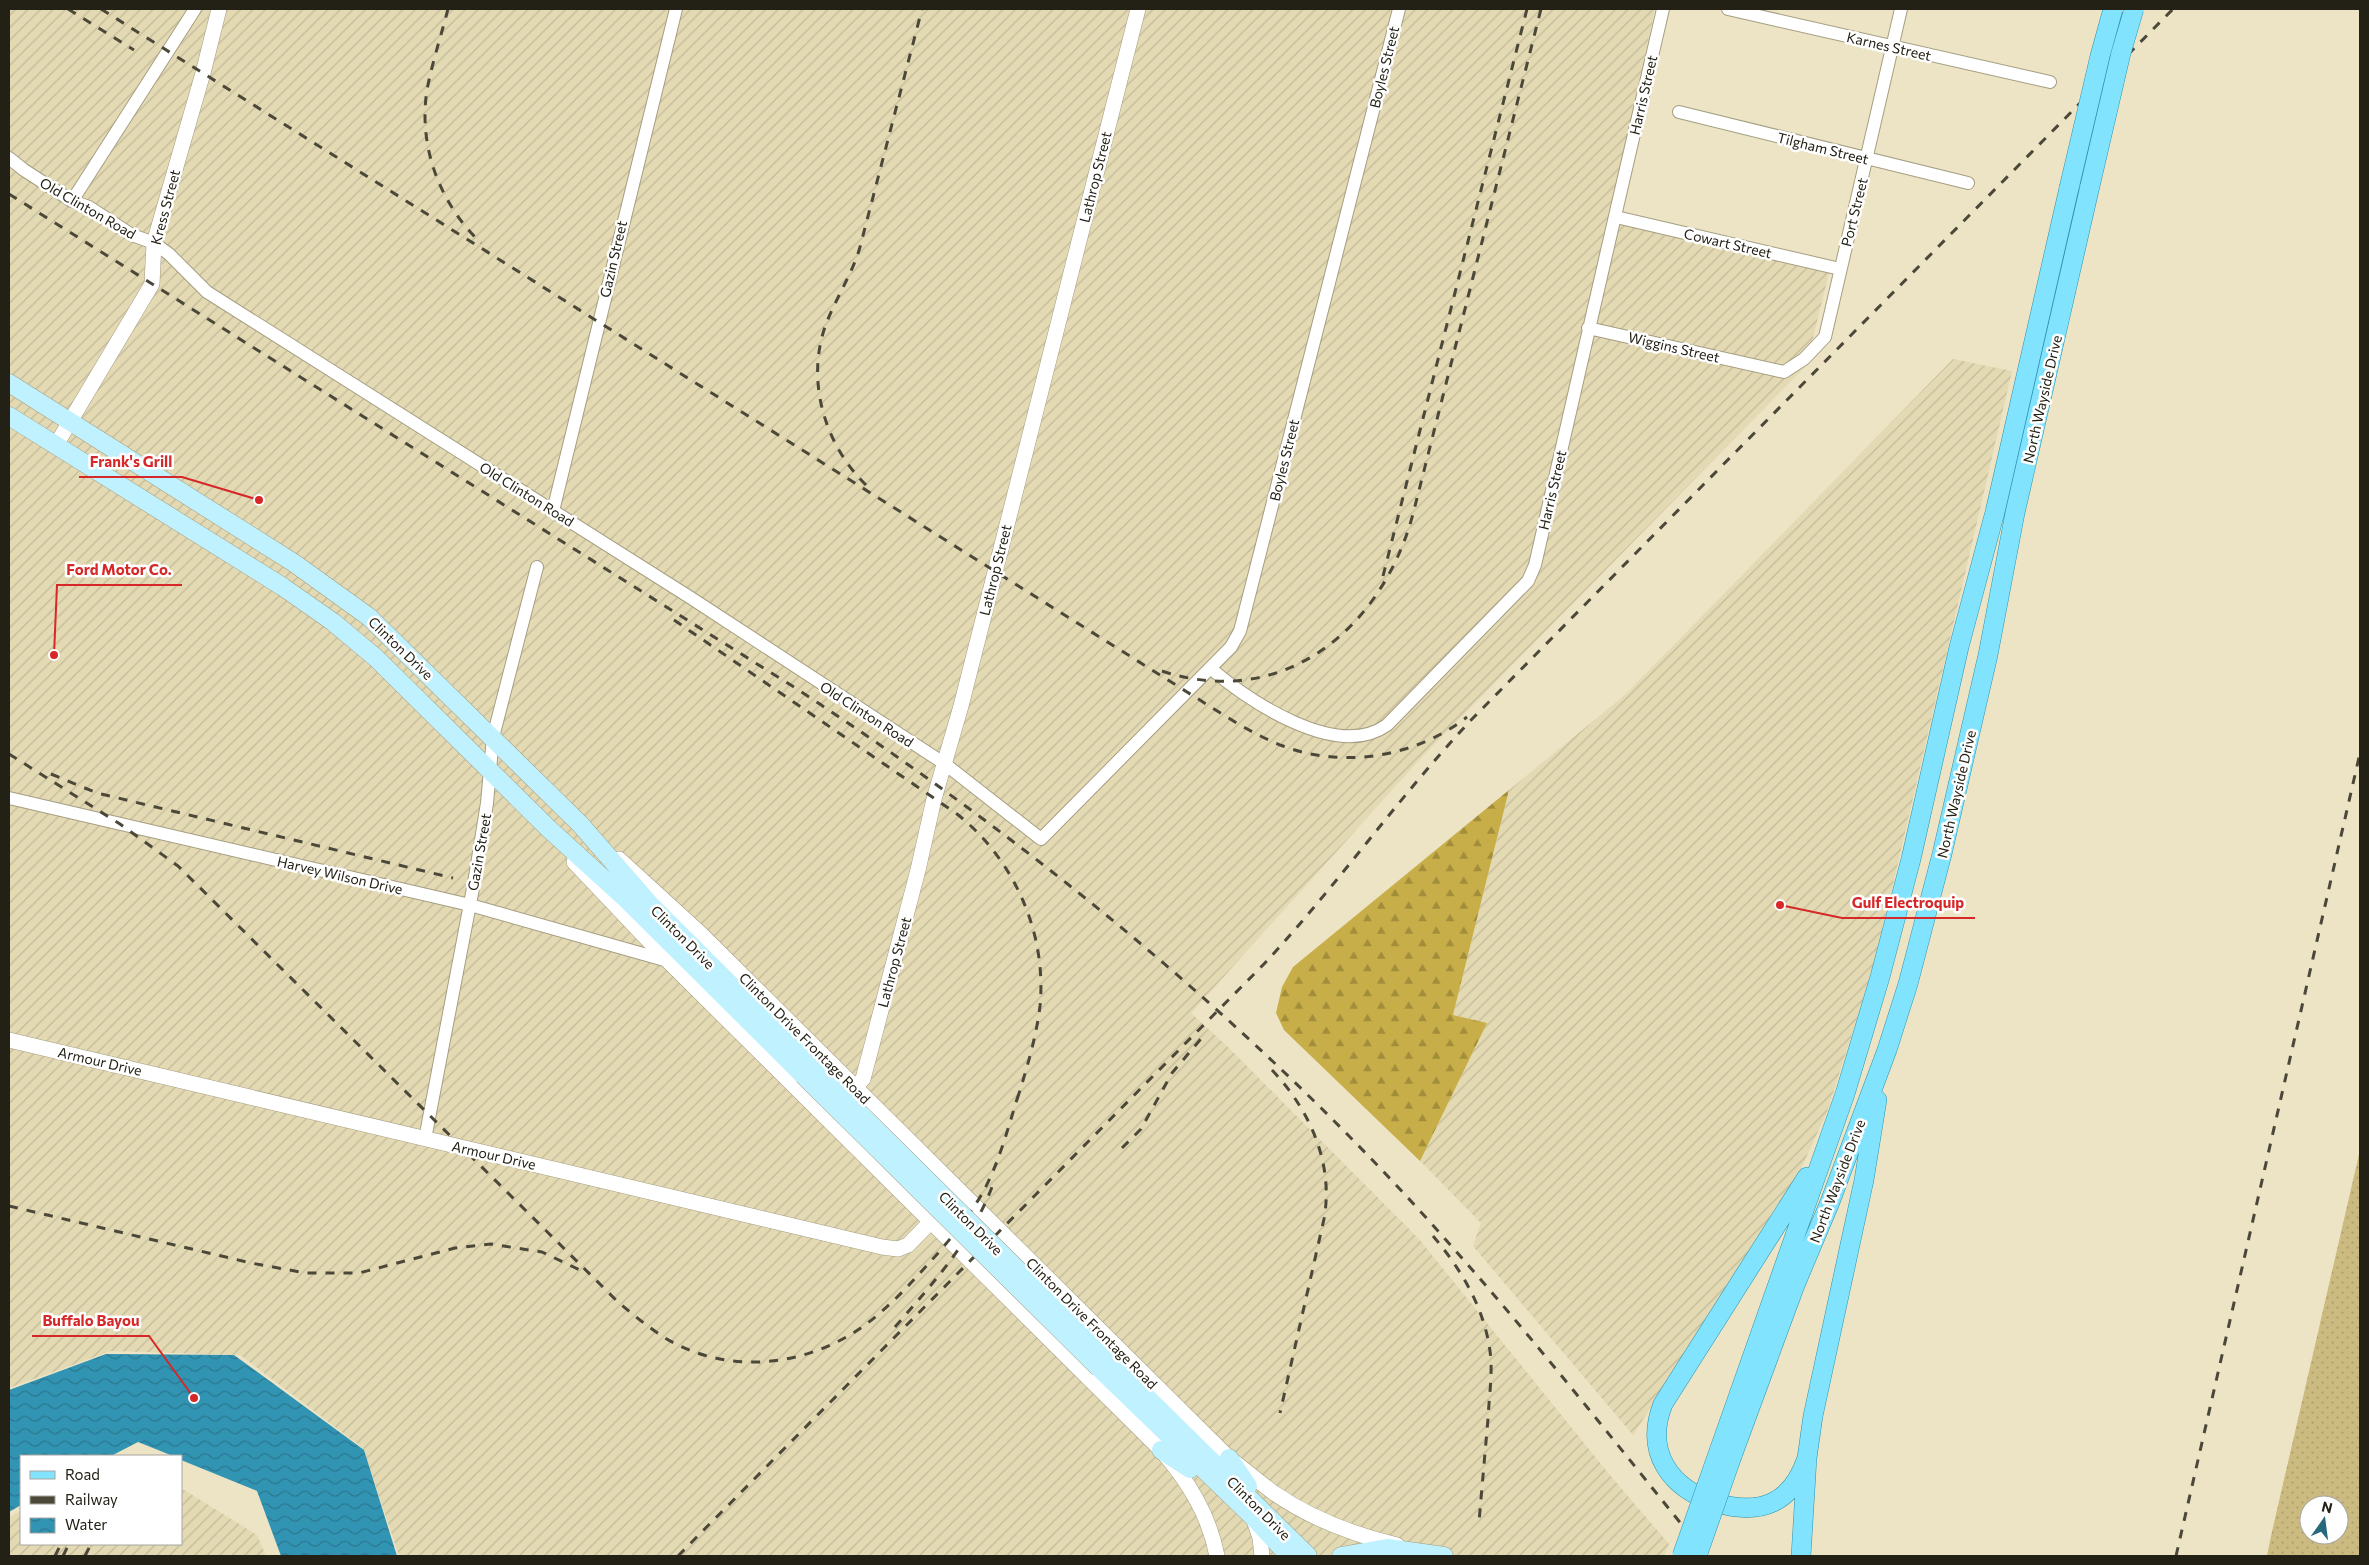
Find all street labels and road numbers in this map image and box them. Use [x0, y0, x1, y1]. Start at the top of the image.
street label: Boyles Street [1366, 24, 1402, 110]
street label: Karnes Street [1845, 28, 1933, 64]
street label: Harris Street [1626, 53, 1660, 136]
street label: Tilgham Street [1776, 128, 1871, 168]
street label: Lathrop Street [1075, 129, 1115, 224]
street label: Kress Street [147, 167, 183, 246]
street label: Old Clinton Road [37, 174, 139, 242]
street label: Port Street [1837, 175, 1871, 248]
street label: Gazin Street [596, 219, 630, 299]
street label: Cowart Street [1682, 225, 1774, 261]
street label: Wiggins Street [1627, 328, 1722, 366]
street label: North Wayside Drive [2019, 333, 2065, 465]
street label: Boyles Street [1266, 417, 1302, 503]
street label: Harris Street [1535, 448, 1569, 531]
street label: Old Clinton Road [477, 458, 577, 530]
street label: Lathrop Street [975, 522, 1015, 617]
street label: Clinton Drive [365, 613, 437, 683]
street label: Old Clinton Road [817, 677, 917, 751]
street label: North Wayside Drive [1933, 728, 1979, 860]
street label: Gazin Street [464, 812, 494, 892]
street label: Harvey Wilson Drive [276, 852, 404, 898]
street label: Clinton Drive [648, 902, 718, 972]
street label: Lathrop Street [874, 914, 914, 1009]
street label: Clinton Drive Frontage Road [736, 969, 874, 1107]
street label: Armour Drive [56, 1043, 144, 1079]
street label: North Wayside Drive [1806, 1117, 1868, 1245]
street label: Armour Drive [450, 1137, 538, 1173]
street label: Clinton Drive [936, 1188, 1006, 1258]
street label: Clinton Drive Frontage Road [1023, 1254, 1161, 1392]
street label: Clinton Drive [1224, 1473, 1294, 1543]

